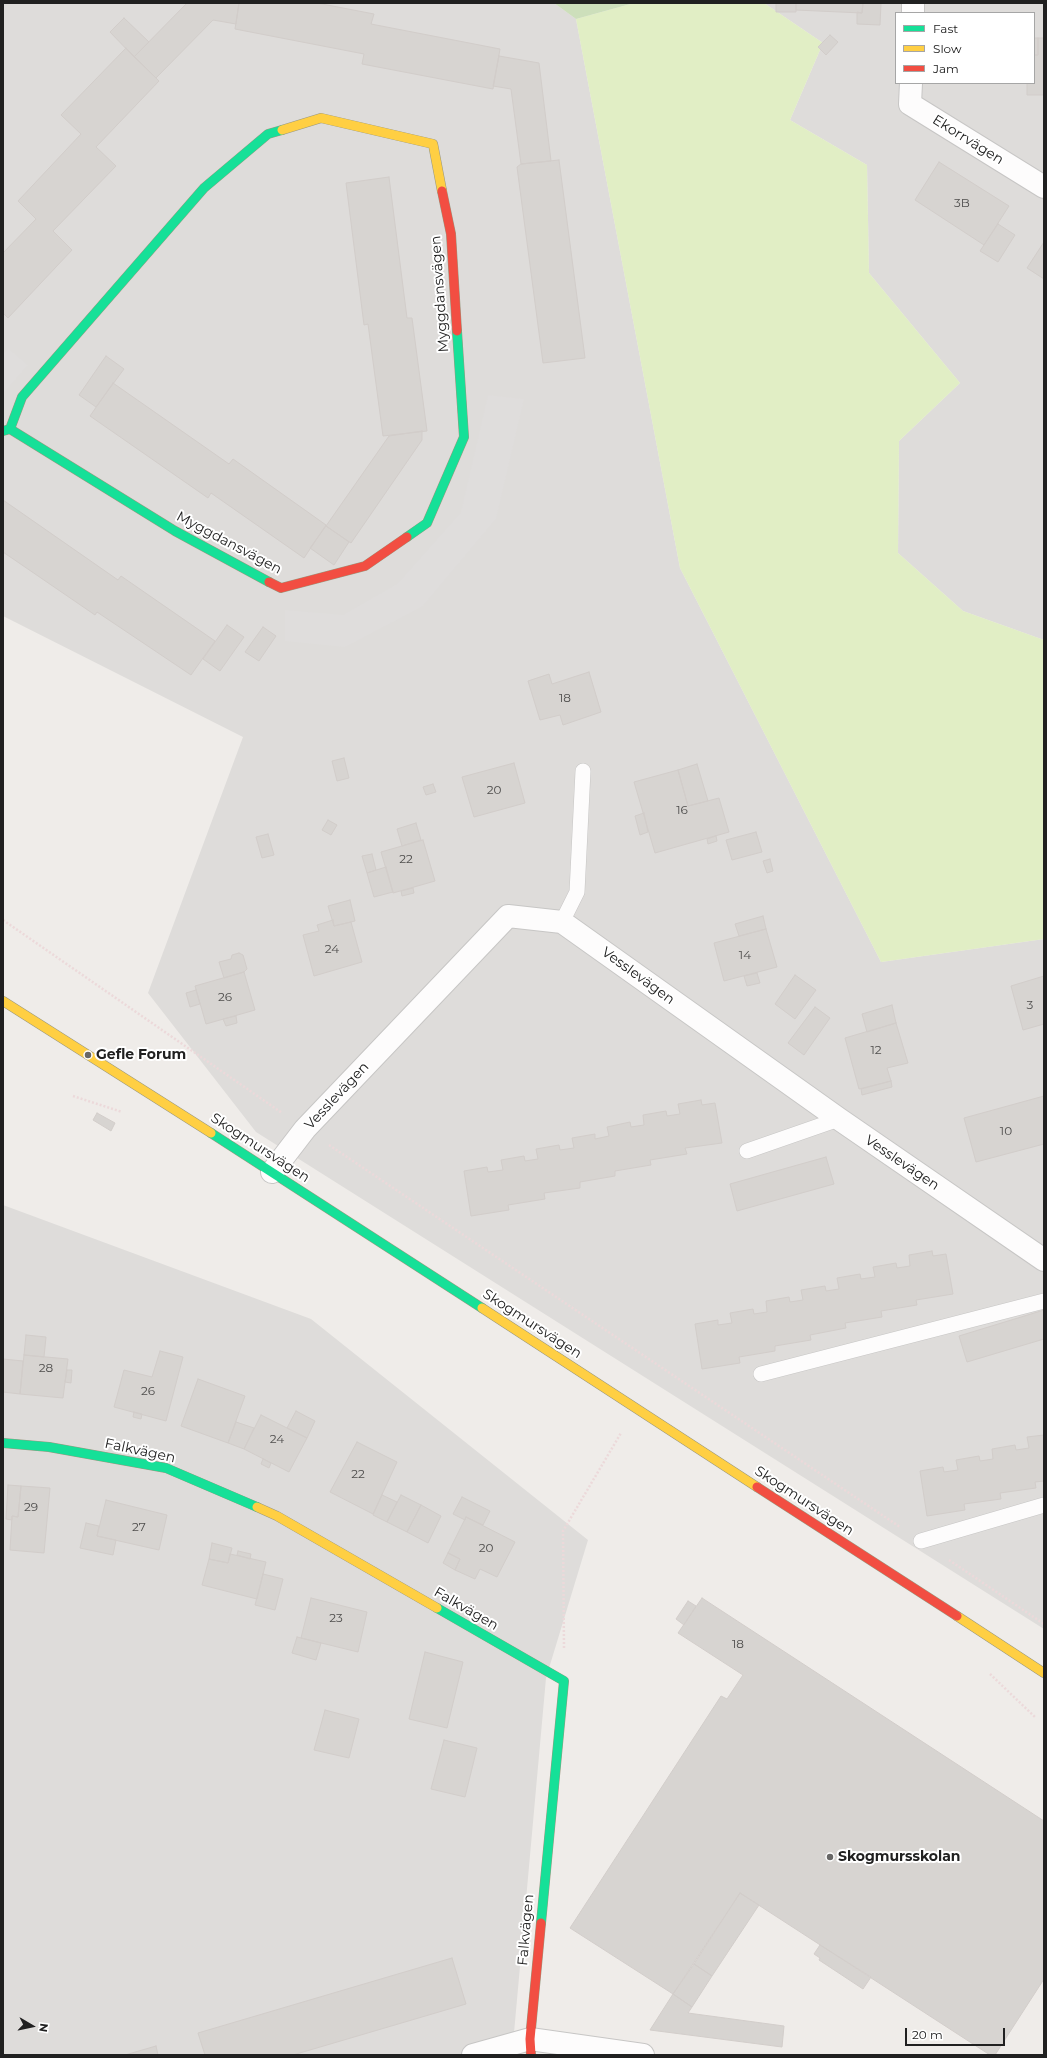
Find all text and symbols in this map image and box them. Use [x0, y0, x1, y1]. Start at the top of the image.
legend [895, 12, 1035, 84]
text: Fast [933, 21, 958, 36]
text: Slow [933, 41, 962, 56]
text: Jam [933, 61, 959, 76]
street label: Ekorrvägen [929, 112, 1007, 168]
house number: 3B [954, 196, 970, 210]
street label: Myggdansvägen [428, 235, 452, 353]
street label: Myggdansvägen [173, 508, 285, 578]
house number: 18 [559, 691, 571, 705]
house number: 20 [487, 783, 501, 797]
house number: 16 [676, 803, 688, 817]
house number: 22 [399, 852, 413, 866]
house number: 24 [325, 942, 339, 956]
street label: Vesslevägen [598, 944, 678, 1008]
house number: 14 [739, 948, 751, 962]
house number: 26 [218, 990, 232, 1004]
house number: 3 [1027, 998, 1033, 1012]
house number: 12 [870, 1043, 882, 1057]
place label: Gefle Forum [96, 1047, 186, 1063]
marker: Gefle Forum [83, 1050, 93, 1060]
street label: Vesslevägen [301, 1059, 373, 1133]
street label: Skogmursvägen [207, 1110, 313, 1186]
house number: 10 [1000, 1124, 1012, 1138]
street label: Vesslevägen [862, 1132, 942, 1194]
street label: Skogmursvägen [479, 1286, 585, 1362]
house number: 28 [39, 1361, 53, 1375]
house number: 26 [141, 1384, 155, 1398]
house number: 24 [270, 1432, 284, 1446]
street label: Falkvägen [103, 1435, 177, 1467]
street label: Skogmursvägen [751, 1463, 857, 1539]
house number: 22 [351, 1467, 365, 1481]
house number: 29 [24, 1500, 38, 1514]
house number: 27 [132, 1520, 146, 1534]
house number: 20 [479, 1541, 493, 1555]
street label: Falkvägen [431, 1584, 501, 1634]
house number: 23 [329, 1611, 343, 1625]
house number: 18 [732, 1637, 744, 1651]
place label: Skogmursskolan [838, 1849, 960, 1865]
marker: Skogmursskolan [825, 1852, 835, 1862]
street label: Falkvägen [515, 1894, 537, 1966]
north arrow [12, 2006, 52, 2046]
scale bar [907, 2020, 1007, 2046]
text: N [36, 2022, 51, 2033]
text: 20 m [912, 2027, 943, 2042]

